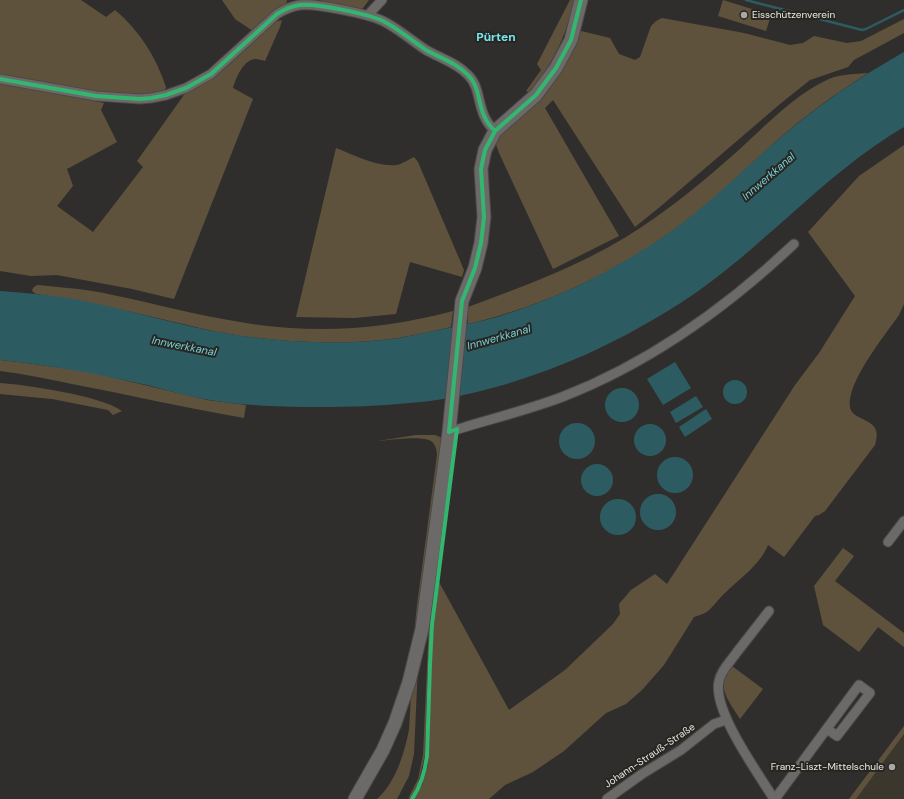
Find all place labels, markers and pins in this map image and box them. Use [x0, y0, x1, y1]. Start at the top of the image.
place label: Eisschützenverein [752, 9, 835, 21]
marker: Eisschützenverein [739, 10, 749, 20]
place label: Franz-Liszt-Mittelschule [771, 761, 884, 773]
marker: Franz-Liszt-Mittelschule [887, 762, 897, 772]

